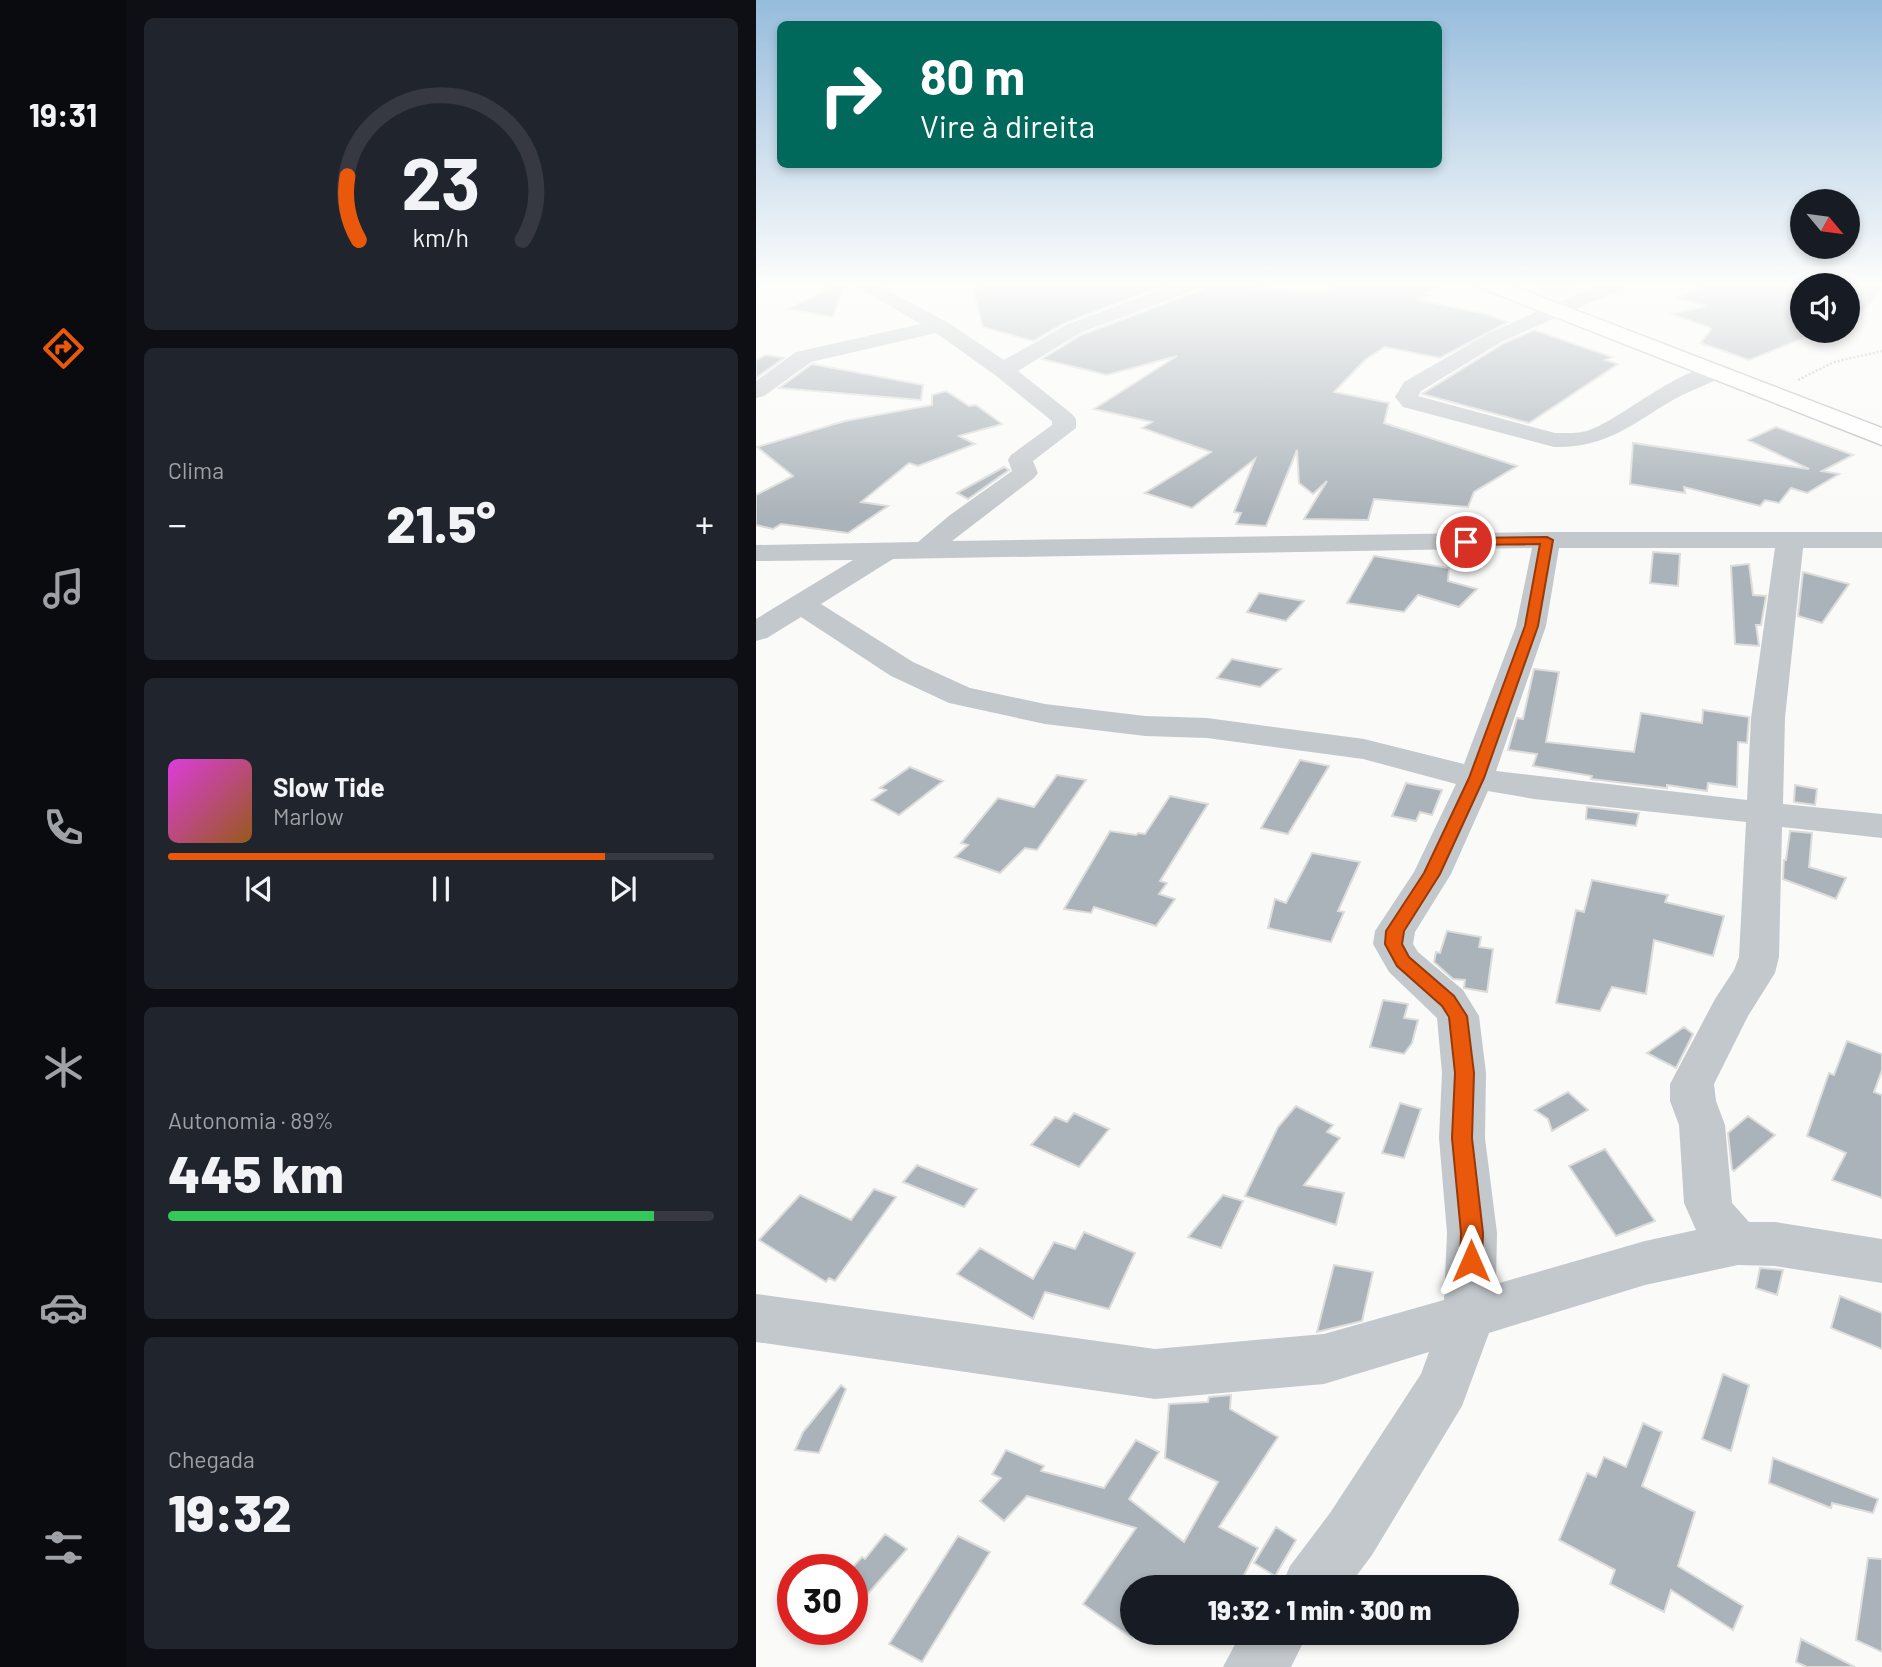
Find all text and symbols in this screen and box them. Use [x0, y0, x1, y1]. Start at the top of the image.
text: 80 m [920, 46, 1025, 105]
icon: right [805, 49, 896, 140]
text: 19:31 [29, 95, 97, 133]
text: Vire à direita [920, 106, 1095, 144]
text: 23 [401, 137, 481, 225]
north arrow [1790, 189, 1860, 259]
map controls [1790, 189, 1860, 343]
text: km/h [413, 222, 469, 252]
button: sound [1790, 273, 1860, 343]
icon: directions [39, 324, 88, 373]
text: Clima [168, 456, 224, 484]
text: 21.5° [386, 491, 496, 553]
text: − [168, 500, 187, 546]
text: + [695, 500, 714, 546]
pin [1436, 512, 1496, 572]
icon: arrive [1447, 523, 1485, 561]
icon: music [39, 564, 88, 613]
text: Slow Tide [273, 771, 385, 802]
text: Marlow [273, 802, 344, 830]
icon: phone [39, 803, 88, 852]
icon: previous [240, 870, 278, 908]
icon: pause [422, 870, 460, 908]
icon: next [604, 870, 642, 908]
icon: climate [39, 1043, 88, 1092]
text: Autonomia · 89% [168, 1106, 334, 1134]
text: 445 km [168, 1141, 344, 1203]
position arrow [1434, 1224, 1508, 1298]
icon: car [39, 1283, 88, 1332]
text: Chegada [168, 1445, 255, 1473]
text: 19:32 [168, 1480, 292, 1542]
icon: filters [39, 1523, 88, 1572]
speed limit sign: 30 [777, 1554, 868, 1645]
text: 19:32 · 1 min · 300 m [1208, 1594, 1431, 1625]

